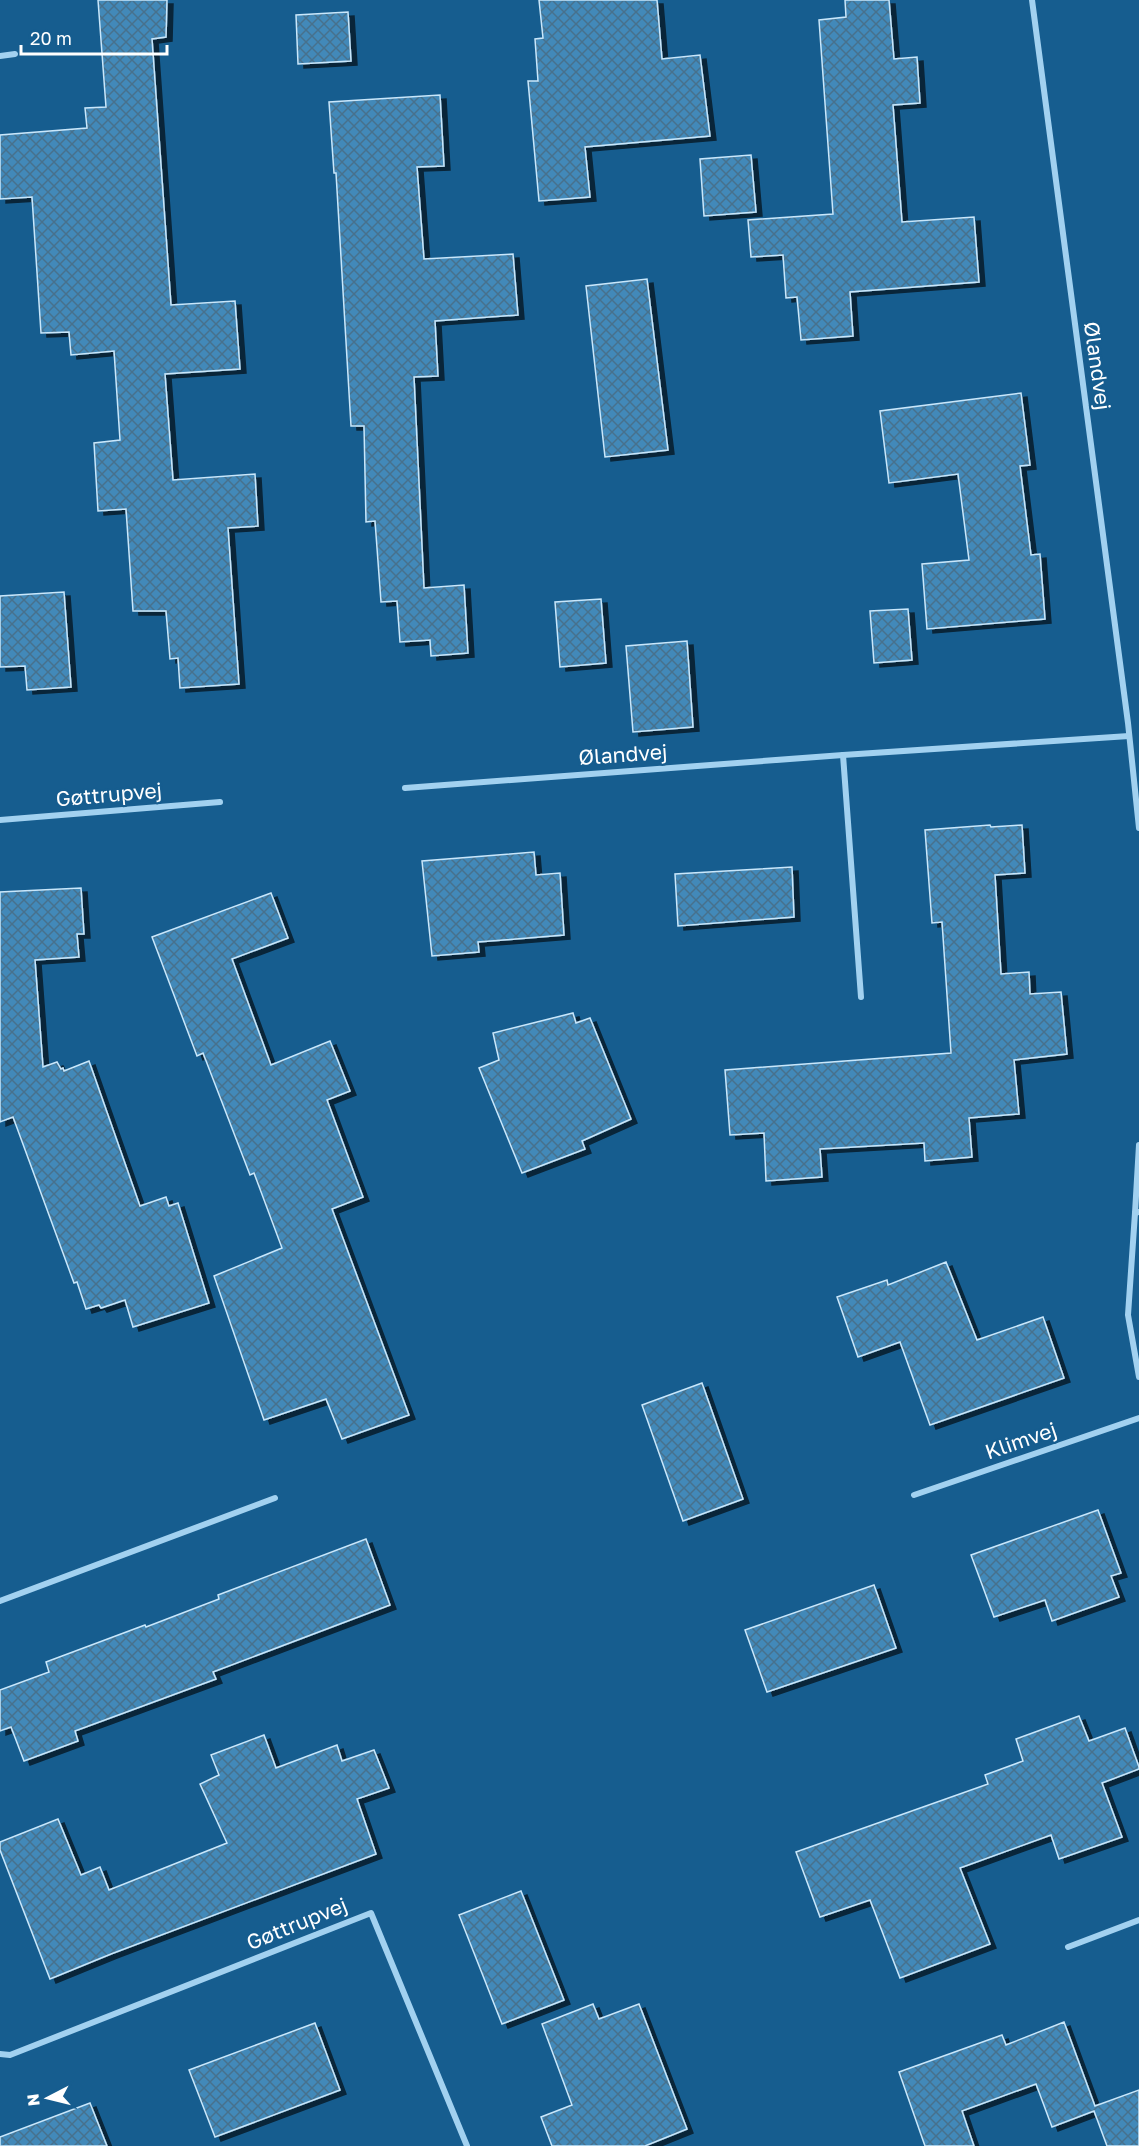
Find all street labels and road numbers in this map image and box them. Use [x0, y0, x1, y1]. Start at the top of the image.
street label: Ølandvej [1079, 320, 1117, 412]
street label: Ølandvej [578, 738, 668, 770]
street label: Gøttrupvej [55, 776, 163, 812]
street label: Klimvej [981, 1416, 1060, 1464]
street label: Gøttrupvej [242, 1891, 351, 1955]

